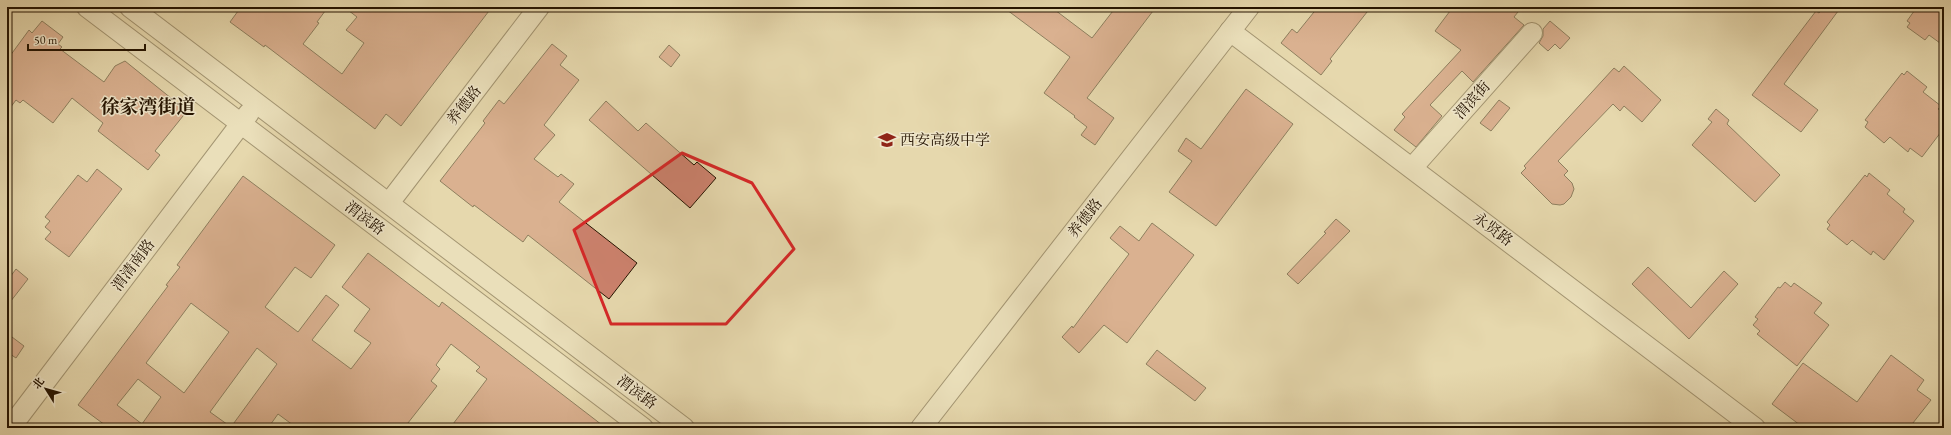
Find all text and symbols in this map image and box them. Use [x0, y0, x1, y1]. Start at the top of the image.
scale bar [28, 26, 145, 52]
text: 50 m [34, 32, 58, 48]
street label: 渭滨街 [1450, 77, 1494, 123]
street label: 养德路 [442, 81, 485, 128]
district label: 徐家湾街道 [100, 94, 196, 119]
school or university icon: 西安高级中学 [877, 130, 897, 150]
place label: 西安高级中学 [900, 130, 990, 149]
street label: 养德路 [1063, 194, 1106, 241]
street label: 渭滨路 [342, 196, 389, 239]
street label: 永贤路 [1470, 207, 1517, 250]
street label: 渭清南路 [107, 235, 158, 294]
north arrow [26, 369, 66, 409]
street label: 渭滨路 [614, 370, 661, 413]
text: 北 [29, 374, 47, 392]

